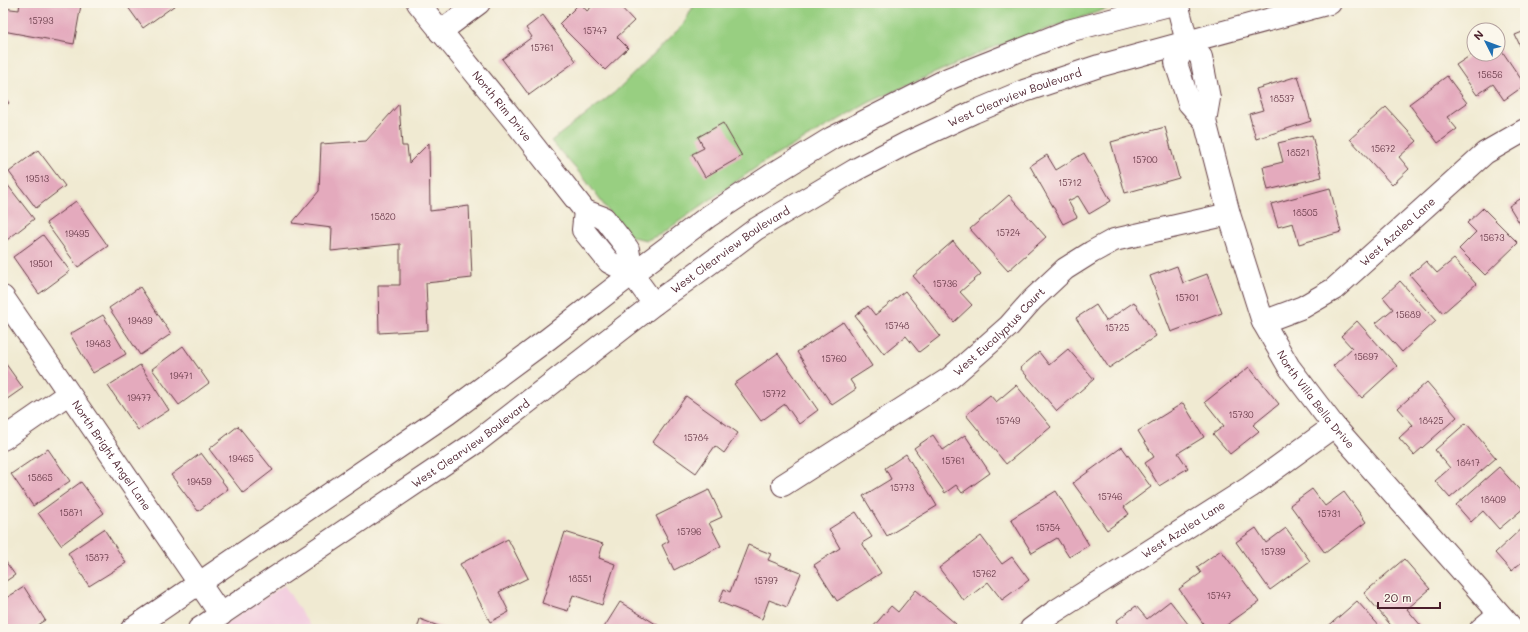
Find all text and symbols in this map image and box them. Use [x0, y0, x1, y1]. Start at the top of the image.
house number: 15793 [29, 15, 53, 26]
north arrow [1466, 22, 1506, 62]
house number: 15747 [583, 25, 607, 36]
text: N [1470, 27, 1487, 43]
house number: 15761 [530, 42, 554, 53]
street label: West Clearview Boulevard [945, 64, 1083, 130]
street label: North Rim Drive [469, 67, 536, 144]
house number: 15656 [1477, 69, 1503, 80]
house number: 18537 [1270, 93, 1295, 104]
house number: 15672 [1371, 143, 1395, 154]
house number: 18521 [1286, 147, 1310, 158]
house number: 15700 [1132, 154, 1158, 165]
house number: 19513 [25, 173, 49, 184]
house number: 15712 [1058, 177, 1082, 188]
street label: West Azalea Lane [1356, 194, 1438, 269]
street label: West Clearview Boulevard [667, 203, 792, 296]
house number: 18505 [1292, 207, 1318, 218]
house number: 15820 [370, 211, 396, 222]
house number: 15724 [996, 227, 1021, 238]
house number: 19495 [64, 228, 90, 239]
house number: 15673 [1480, 232, 1504, 243]
house number: 19501 [29, 258, 53, 269]
house number: 15736 [933, 278, 957, 289]
street label: West Eucalyptus Court [950, 284, 1048, 379]
house number: 15701 [1175, 292, 1199, 303]
house number: 15689 [1395, 309, 1421, 320]
house number: 19489 [127, 315, 153, 326]
house number: 15748 [884, 320, 910, 331]
house number: 15725 [1105, 322, 1129, 333]
house number: 19483 [85, 338, 111, 349]
street label: North Villa Bella Drive [1274, 347, 1358, 451]
house number: 15697 [1353, 351, 1379, 362]
house number: 15760 [821, 353, 847, 364]
house number: 19471 [169, 370, 193, 381]
house number: 15772 [762, 388, 786, 399]
house number: 19477 [127, 392, 151, 403]
street label: West Clearview Boulevard [408, 395, 532, 491]
street label: North Bright Angel Lane [69, 397, 155, 513]
house number: 15730 [1228, 409, 1254, 420]
house number: 15749 [996, 415, 1021, 426]
house number: 18425 [1418, 415, 1444, 426]
house number: 15784 [683, 432, 709, 443]
house number: 19465 [228, 453, 254, 464]
house number: 15761 [941, 455, 965, 466]
house number: 18417 [1456, 457, 1480, 468]
house number: 15865 [27, 472, 53, 483]
house number: 19459 [186, 476, 212, 487]
house number: 15773 [890, 482, 914, 493]
house number: 15746 [1098, 491, 1123, 502]
house number: 18409 [1480, 494, 1506, 505]
street label: West Azalea Lane [1138, 497, 1228, 561]
house number: 15871 [59, 507, 83, 518]
house number: 15731 [1317, 508, 1341, 519]
house number: 15754 [1036, 522, 1061, 533]
house number: 15796 [676, 526, 702, 537]
house number: 15739 [1261, 546, 1286, 557]
house number: 15877 [85, 552, 109, 563]
house number: 15762 [972, 568, 996, 579]
house number: 18551 [568, 573, 592, 584]
house number: 15797 [754, 575, 778, 586]
scale bar [1378, 584, 1440, 610]
text: 20 m [1384, 589, 1412, 605]
house number: 15747 [1207, 590, 1231, 601]

